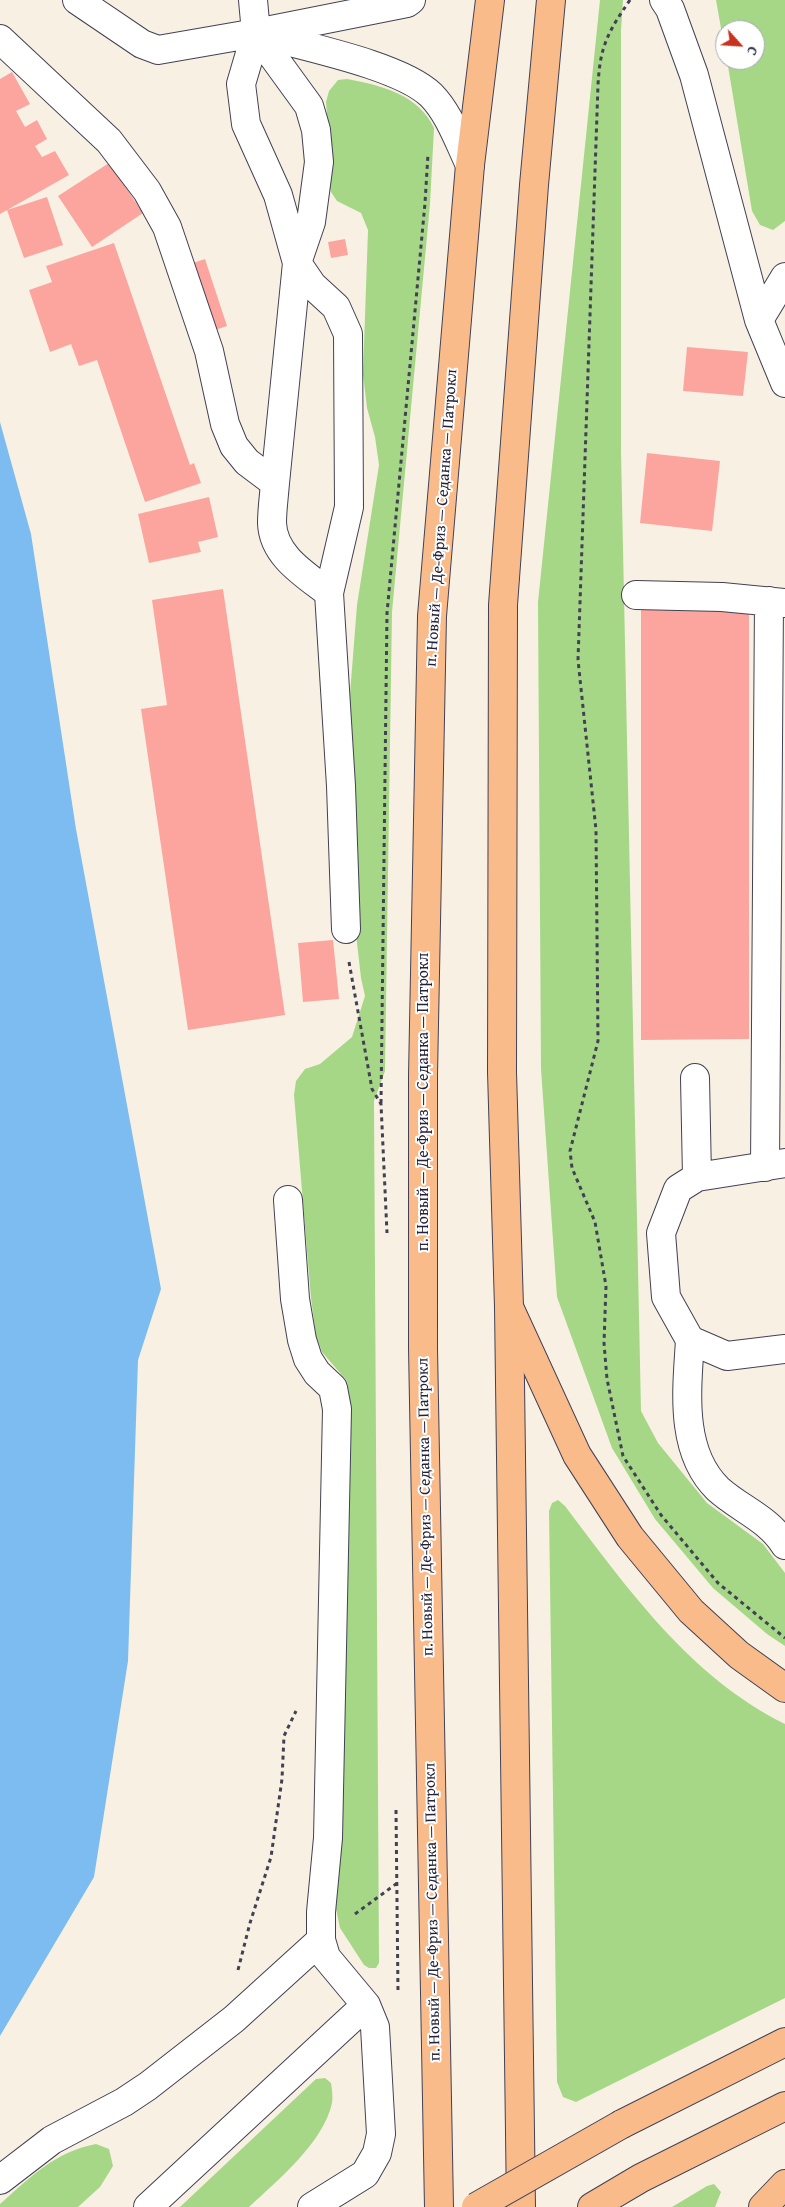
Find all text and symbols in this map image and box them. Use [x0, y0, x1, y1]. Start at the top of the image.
north arrow [715, 20, 765, 70]
text: С [742, 43, 763, 59]
street label: п. Новый — Де-Фриз — Седанка — Патрокл [422, 369, 462, 667]
street label: п. Новый — Де-Фриз — Седанка — Патрокл [414, 953, 434, 1251]
street label: п. Новый — Де-Фриз — Седанка — Патрокл [414, 1358, 438, 1656]
street label: п. Новый — Де-Фриз — Седанка — Патрокл [421, 1763, 445, 2061]

